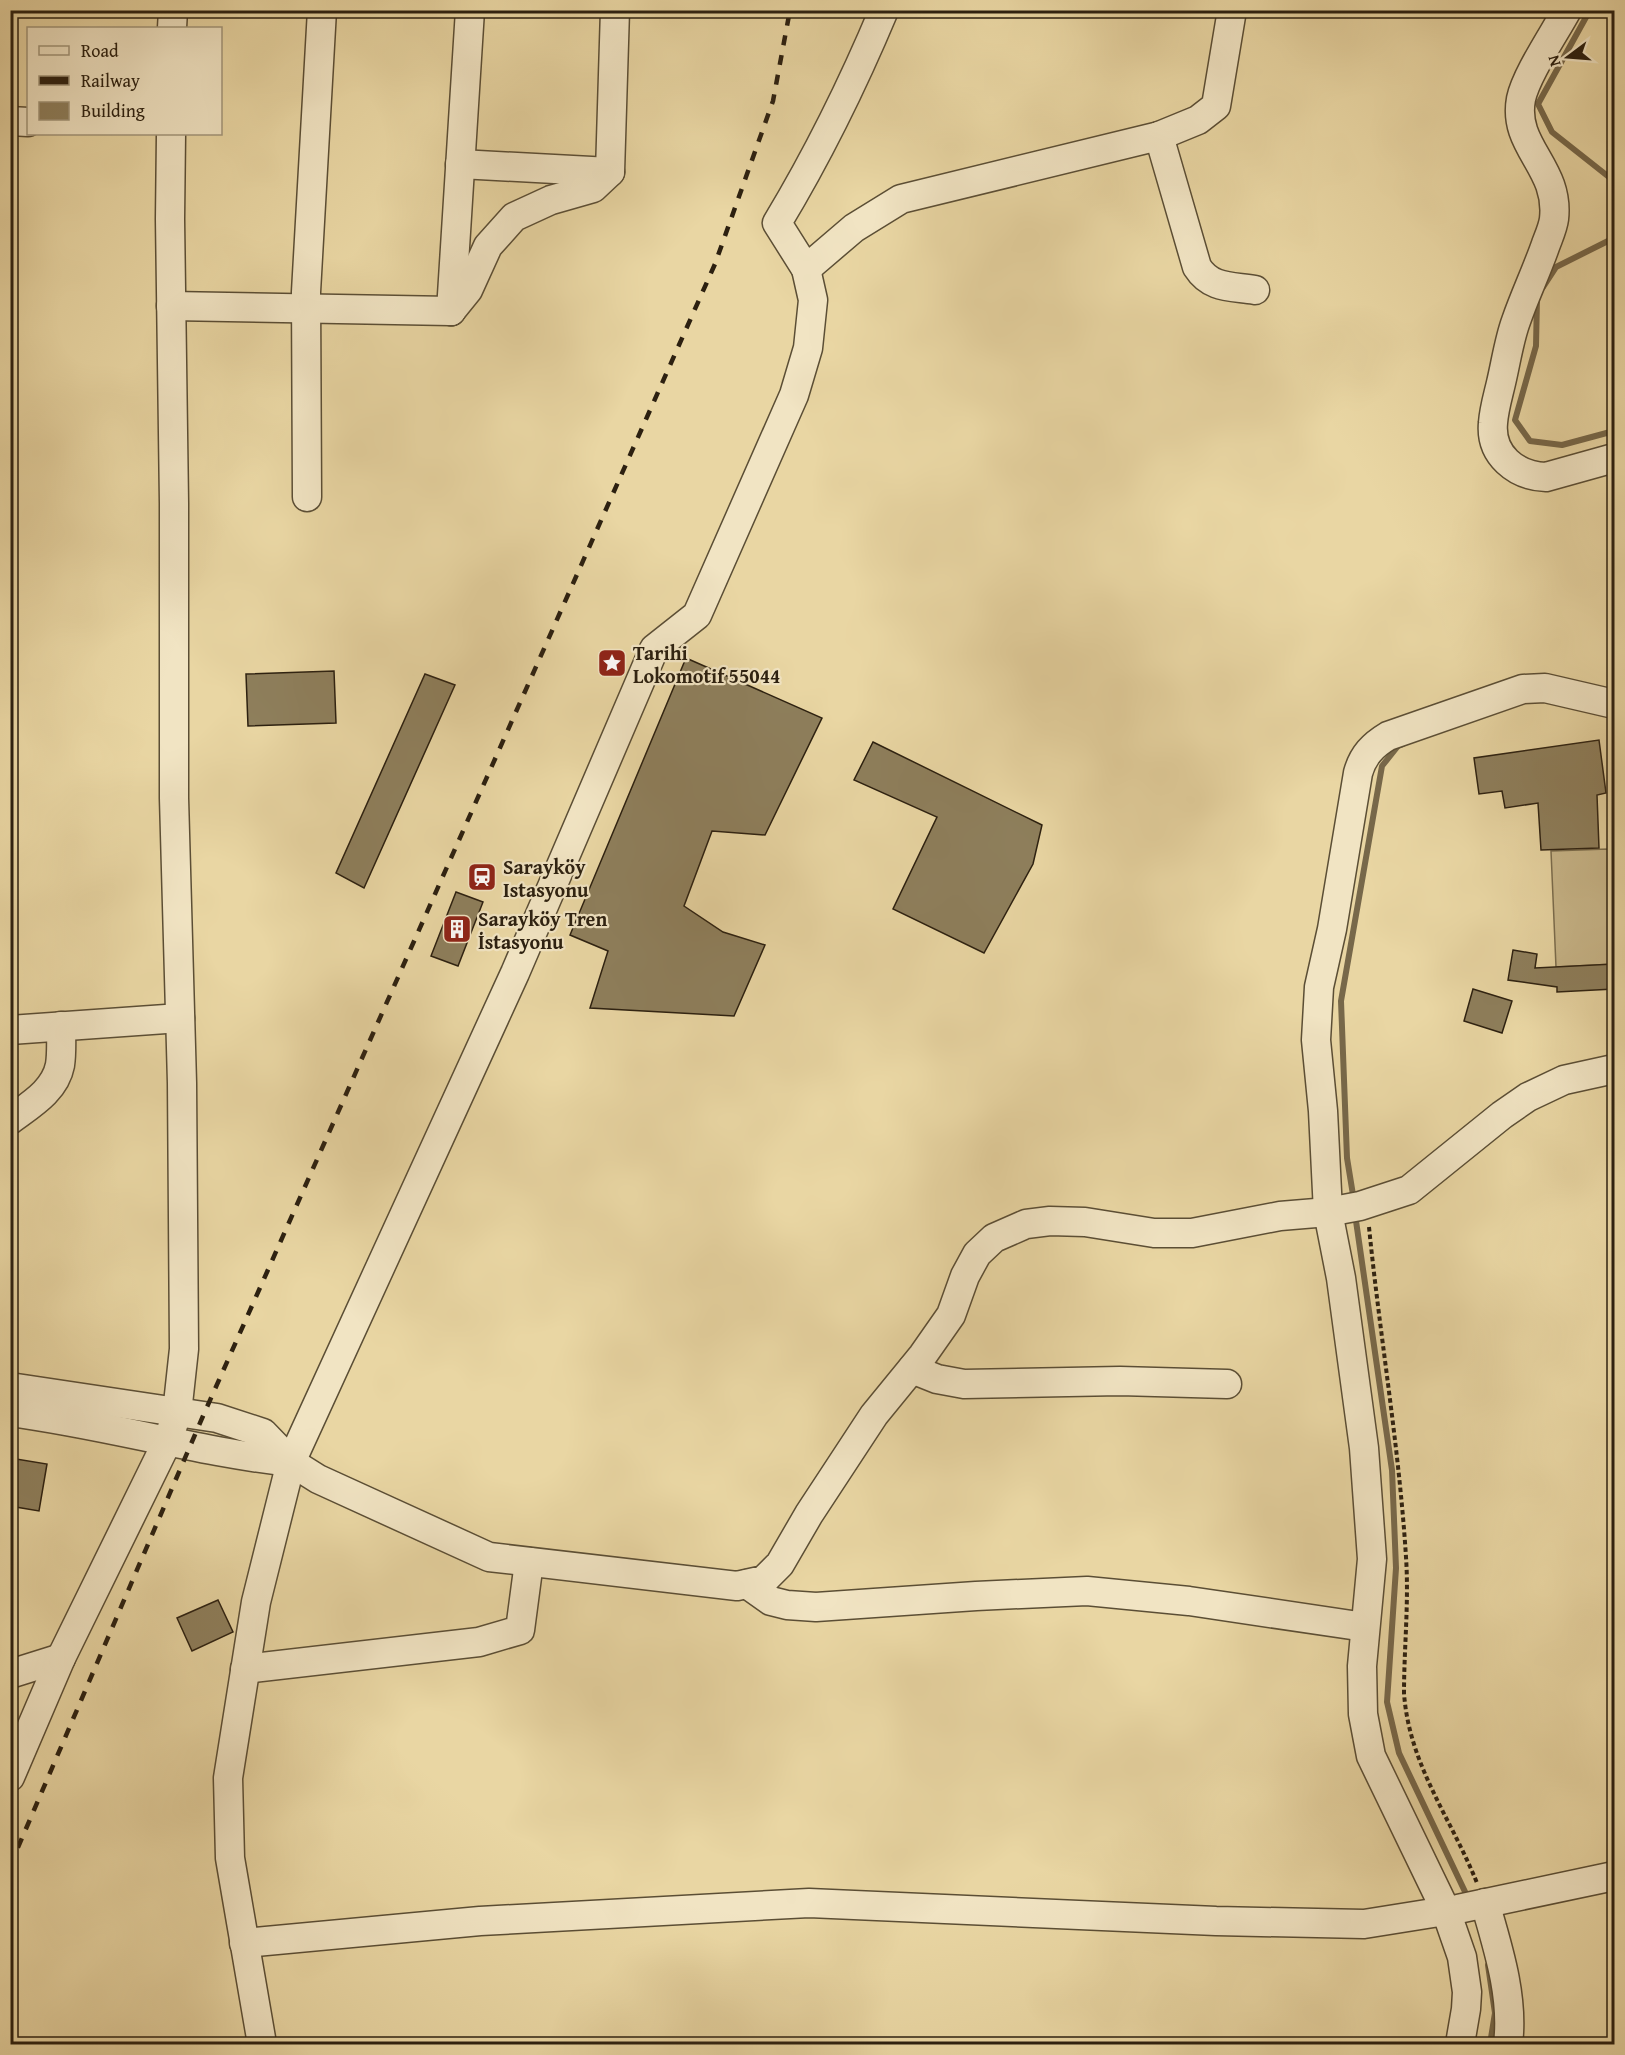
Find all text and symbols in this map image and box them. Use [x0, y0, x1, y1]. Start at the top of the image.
legend [27, 27, 222, 135]
north arrow [1538, 27, 1598, 87]
text: Road [81, 37, 119, 64]
text: N [1540, 52, 1567, 70]
text: Railway [81, 67, 140, 94]
text: Building [81, 97, 145, 124]
place label: Tarihi Lokomotif 55044 [633, 638, 780, 690]
place icon: Tarihi Lokomotif 55044 [596, 647, 628, 679]
place label: Sarayköy Istasyonu [503, 852, 589, 904]
station icon: Sarayköy Istasyonu [466, 861, 498, 893]
place label: Sarayköy Tren İstasyonu [478, 904, 607, 956]
building icon: Sarayköy Tren İstasyonu [441, 913, 473, 945]

